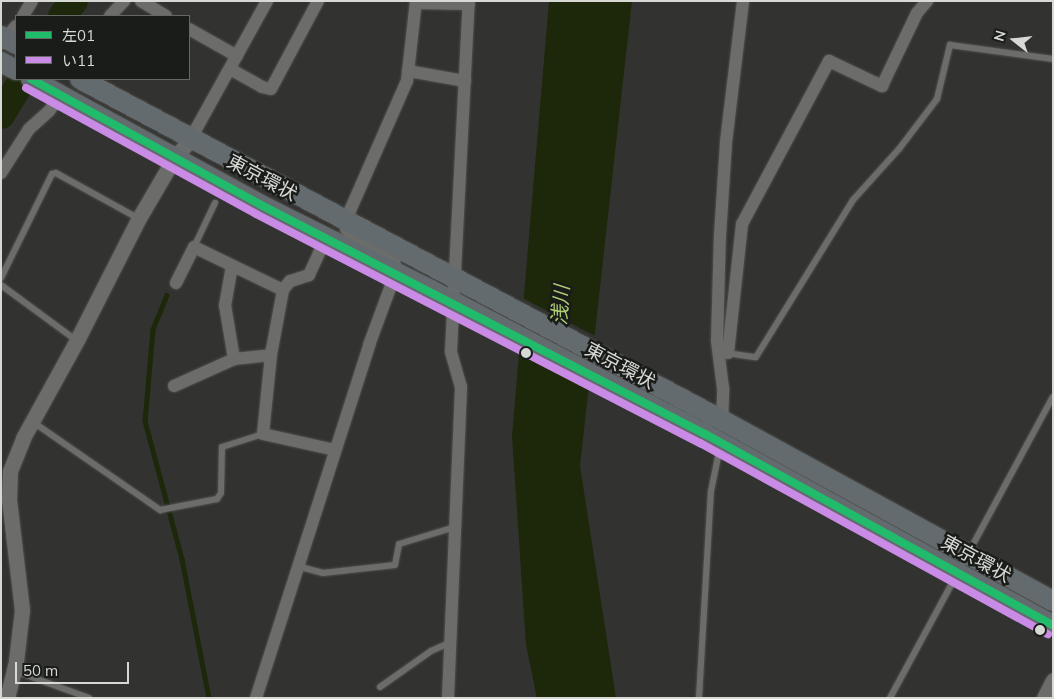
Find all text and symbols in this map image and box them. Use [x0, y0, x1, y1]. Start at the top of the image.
legend [15, 15, 190, 80]
north arrow [989, 15, 1039, 65]
text: 左01 [62, 26, 95, 45]
text: N [989, 28, 1010, 43]
text: い11 [62, 51, 95, 70]
street label: 東京環状 [223, 150, 301, 206]
water label: 浅川 [547, 284, 573, 326]
street label: 東京環状 [581, 338, 659, 394]
unlabelled marker [521, 348, 531, 358]
street label: 東京環状 [937, 531, 1015, 587]
unlabelled marker [1035, 625, 1045, 635]
scale bar [18, 652, 131, 684]
text: 50 m [23, 661, 58, 680]

